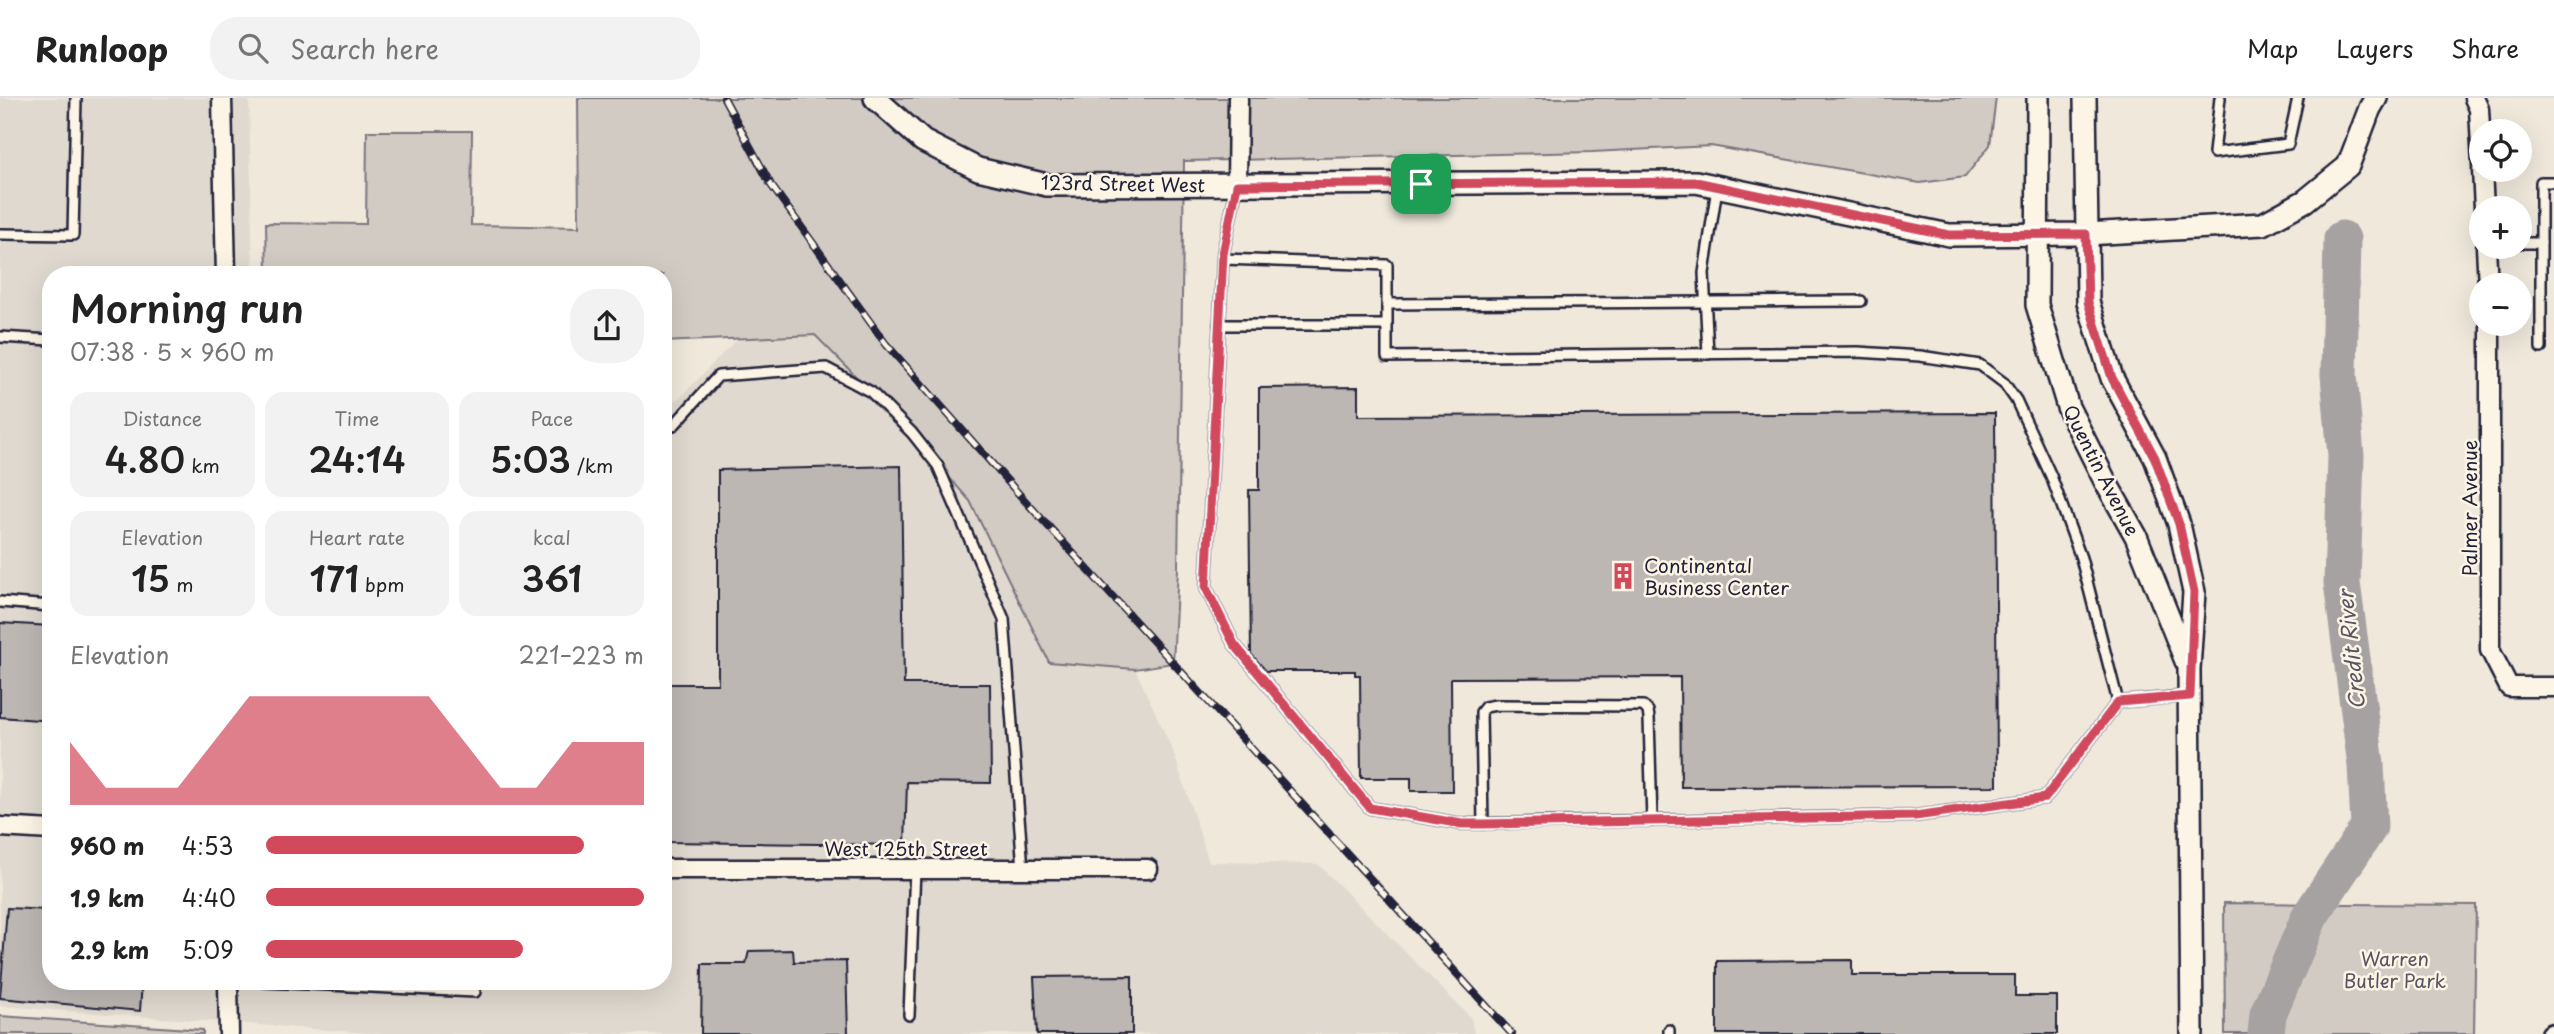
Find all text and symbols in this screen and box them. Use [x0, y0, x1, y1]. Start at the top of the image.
search box [210, 17, 700, 80]
text: Runloop [35, 23, 168, 73]
icon: search [234, 29, 272, 67]
text: Search here [290, 29, 439, 68]
text: Map [2247, 30, 2298, 66]
text: Layers [2336, 30, 2413, 66]
text: Share [2451, 30, 2519, 66]
map controls [2469, 119, 2532, 336]
button: locate [2469, 119, 2532, 182]
pin [1391, 154, 1451, 214]
icon: arrive [1402, 165, 1440, 203]
street label: 123rd Street West [1041, 168, 1206, 198]
button: + [2469, 196, 2532, 259]
button: − [2469, 273, 2532, 336]
text: Morning run [70, 279, 304, 336]
button: share [570, 289, 644, 363]
text: 07:38 · 5 × 960 m [70, 334, 274, 369]
street label: Quentin Avenue [2057, 400, 2147, 540]
text: Distance [122, 404, 202, 432]
text: Time [335, 404, 379, 432]
text: Pace [530, 404, 573, 432]
text: 4.80 [105, 432, 185, 485]
text: 24:14 [308, 432, 406, 485]
text: 5:03 [490, 432, 571, 485]
street label: Palmer Avenue [2455, 440, 2483, 576]
text: km [185, 451, 220, 479]
text: /km [571, 451, 613, 479]
text: Elevation [121, 523, 203, 551]
text: Heart rate [309, 523, 405, 551]
text: kcal [533, 523, 571, 551]
text: 15 [131, 551, 170, 604]
text: 171 [309, 551, 359, 604]
text: 361 [521, 551, 582, 604]
place label: Continental Business Center [1644, 551, 1789, 601]
building icon: Continental Business Center [1608, 561, 1638, 591]
text: m [170, 570, 193, 598]
text: bpm [359, 570, 405, 598]
water label: Credit River [2328, 586, 2372, 711]
text: Elevation [70, 637, 169, 672]
text: 221–223 m [518, 637, 644, 672]
text: 960 m [70, 828, 144, 863]
text: 4:53 [182, 828, 233, 863]
street label: West 125th Street [824, 834, 988, 862]
text: 1.9 km [70, 880, 144, 915]
text: 4:40 [182, 880, 236, 915]
text: 2.9 km [70, 932, 149, 967]
text: 5:09 [182, 932, 234, 967]
park label: Warren Butler Park [2344, 944, 2447, 994]

